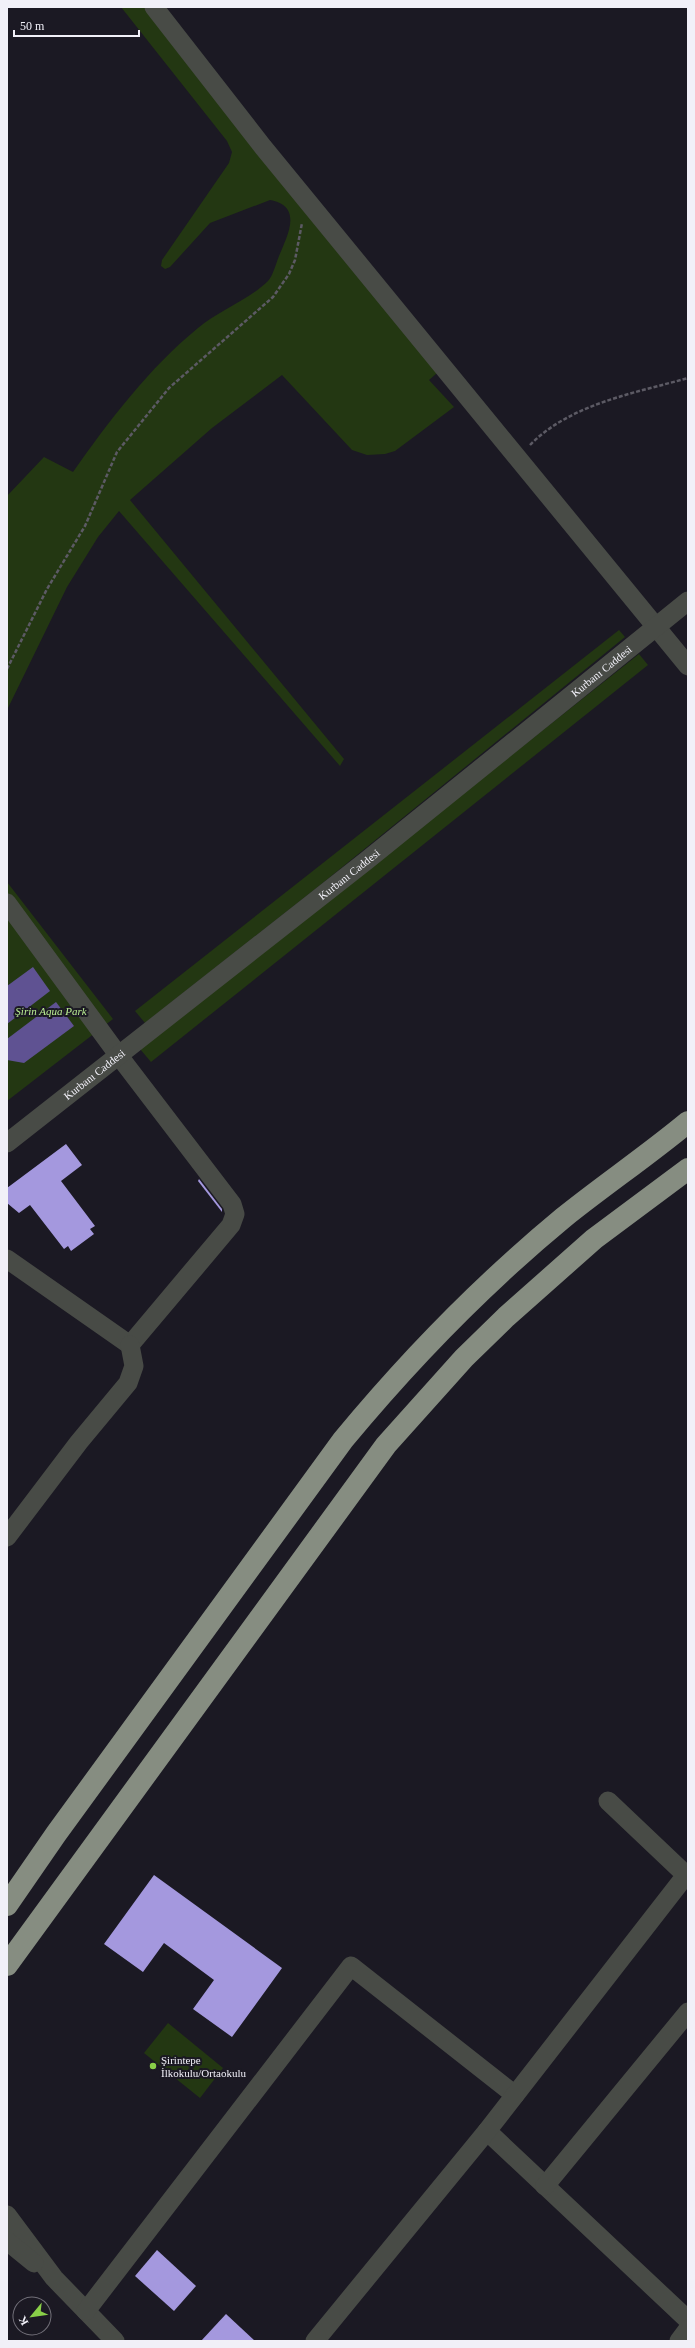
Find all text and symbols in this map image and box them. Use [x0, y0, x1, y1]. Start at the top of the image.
scale bar [14, 12, 139, 38]
text: 50 m [20, 19, 45, 33]
street label: Kurbanı Caddesi [569, 643, 634, 699]
street label: Kurbanı Caddesi [316, 847, 382, 902]
park label: Şirin Aqua Park [15, 1005, 88, 1017]
street label: Kurbanı Caddesi [61, 1047, 127, 1102]
place label: Şirintepe İlkokulu/Ortaokulu [161, 2054, 246, 2079]
marker: Şirintepe İlkokulu/Ortaokulu [148, 2061, 158, 2071]
north arrow [12, 2296, 52, 2336]
text: K [16, 2314, 31, 2328]

